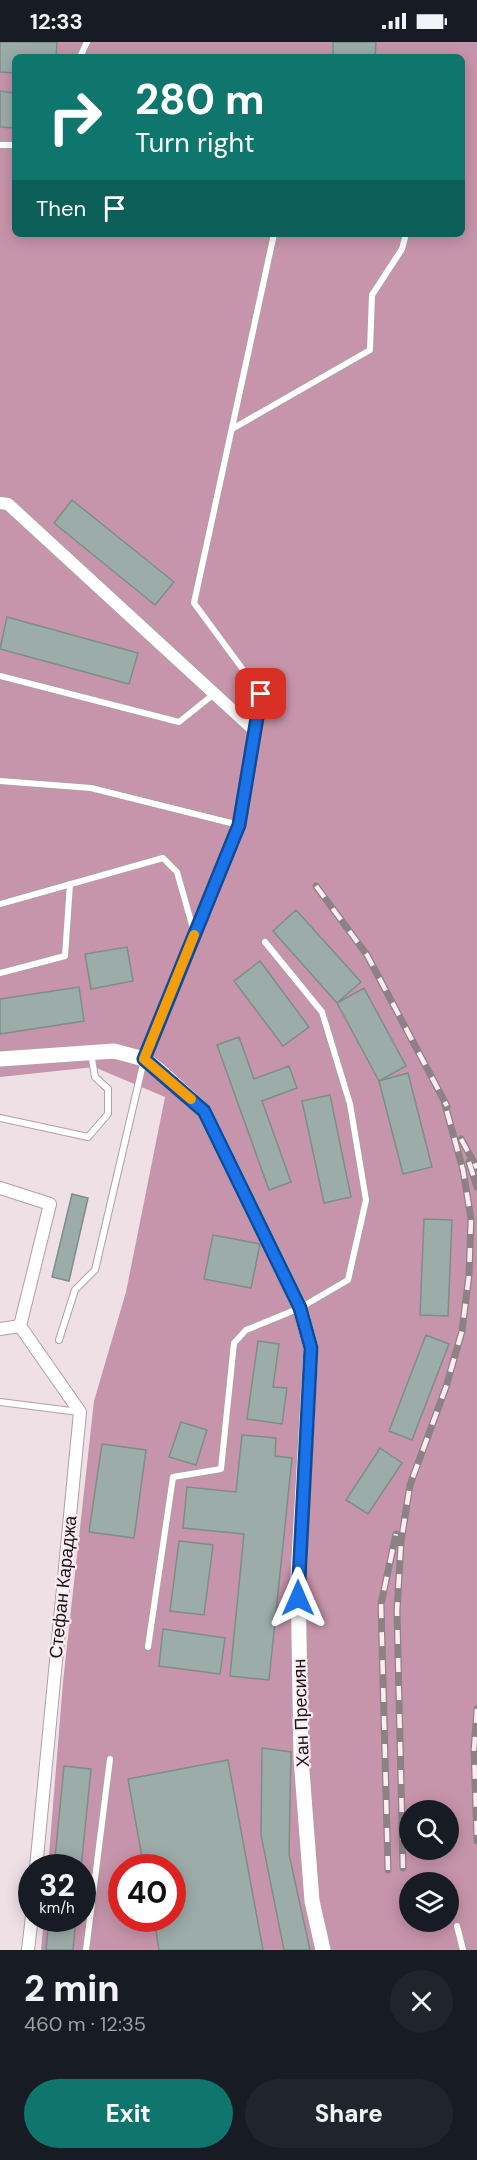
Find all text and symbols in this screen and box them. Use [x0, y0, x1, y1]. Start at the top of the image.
text: 12:33 [30, 7, 83, 36]
text: 280 m [135, 72, 265, 127]
icon: right [36, 78, 114, 156]
text: Turn right [135, 125, 255, 160]
icon: arrive [98, 192, 131, 225]
text: Then [36, 194, 86, 223]
pin [235, 668, 286, 719]
icon: arrive [244, 677, 277, 710]
street label: Стефан Караджа [44, 1513, 83, 1660]
position arrow [266, 1566, 330, 1630]
street label: Хан Пресиян [287, 1658, 315, 1768]
map controls [399, 1800, 459, 1932]
button: search [399, 1800, 459, 1860]
speed limit sign: 40 [108, 1854, 186, 1932]
text: 32 [39, 1866, 75, 1905]
button: layers [399, 1872, 459, 1932]
text: km/h [39, 1898, 75, 1918]
text: 2 min [24, 1965, 120, 2012]
button: close [390, 1970, 453, 2033]
text: 460 m · 12:35 [24, 2011, 146, 2037]
button: Exit [24, 2079, 233, 2148]
button: Share [245, 2079, 453, 2148]

